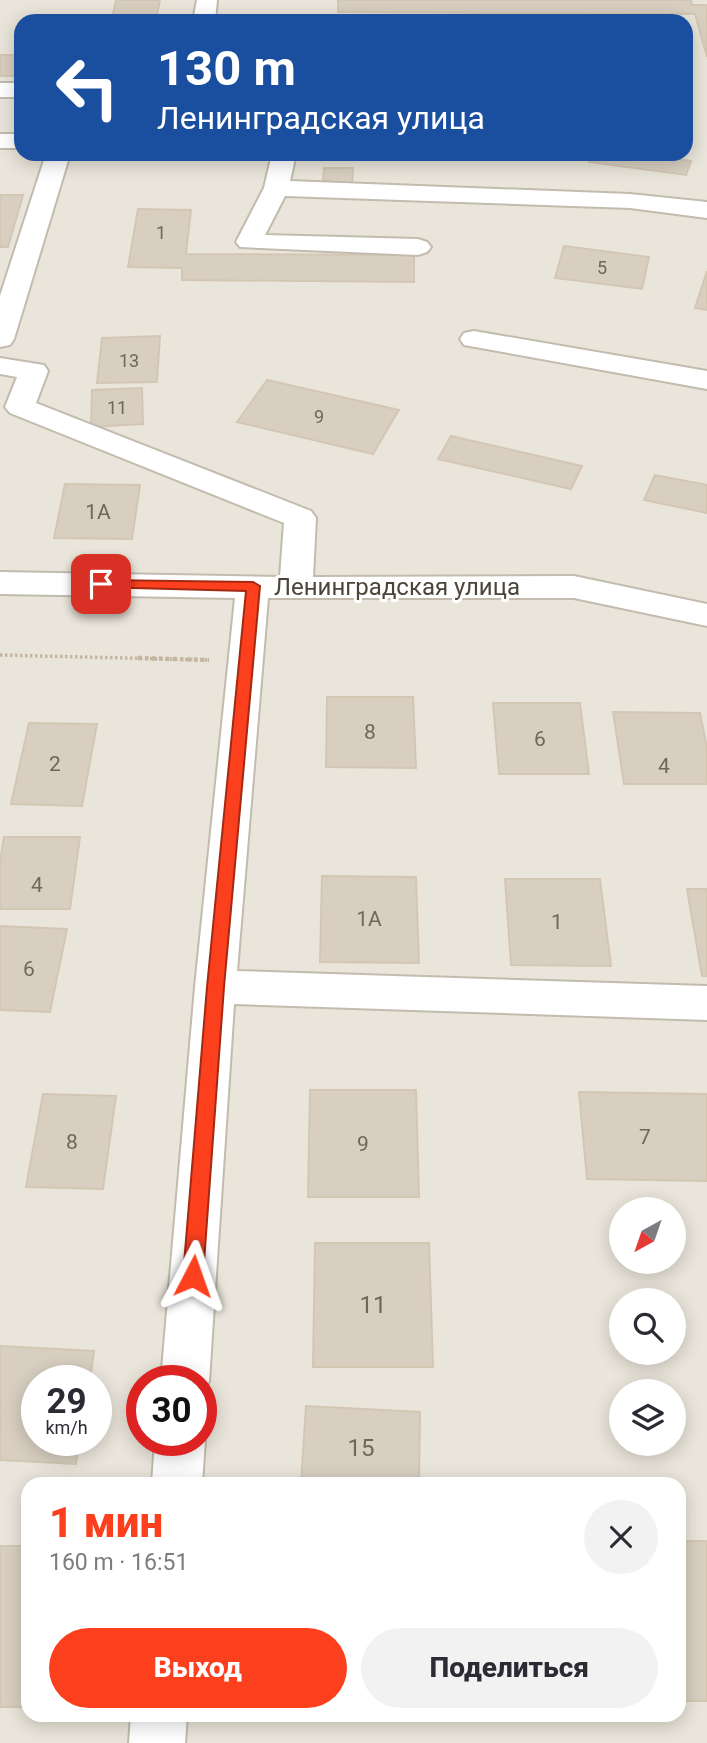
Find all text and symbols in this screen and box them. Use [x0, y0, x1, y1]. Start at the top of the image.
text: 130 m [157, 40, 296, 97]
icon: left [42, 42, 133, 133]
text: Ленинградская улица [157, 99, 485, 137]
house number: 1 [156, 222, 166, 243]
house number: 5 [597, 257, 607, 278]
house number: 13 [119, 350, 139, 371]
house number: 11 [107, 397, 127, 418]
house number: 9 [314, 406, 324, 427]
house number: 1А [85, 500, 111, 524]
pin [71, 554, 131, 614]
icon: arrive [82, 565, 120, 603]
street label: Ленинградская улица [274, 573, 520, 601]
house number: 8 [364, 720, 376, 744]
house number: 6 [534, 727, 546, 751]
house number: 2 [49, 752, 61, 776]
house number: 4 [658, 754, 670, 778]
house number: 4 [31, 873, 43, 897]
house number: 1А [356, 907, 382, 931]
house number: 1 [551, 910, 563, 934]
house number: 6 [23, 957, 35, 981]
house number: 7 [639, 1125, 651, 1149]
house number: 8 [66, 1130, 78, 1154]
house number: 9 [357, 1132, 369, 1156]
north arrow [609, 1197, 686, 1274]
map controls [609, 1197, 686, 1456]
position arrow [156, 1239, 230, 1313]
button: search [609, 1288, 686, 1365]
house number: 11 [360, 1291, 386, 1319]
speed limit sign: 30 [126, 1365, 217, 1456]
button: layers [609, 1379, 686, 1456]
text: 29 [46, 1381, 87, 1422]
text: km/h [45, 1417, 88, 1438]
house number: 15 [348, 1434, 374, 1462]
text: 1 мин [49, 1498, 163, 1547]
button: close [584, 1500, 658, 1574]
text: 160 m · 16:51 [49, 1549, 188, 1576]
button: Выход [49, 1628, 347, 1708]
button: Поделиться [361, 1628, 658, 1708]

